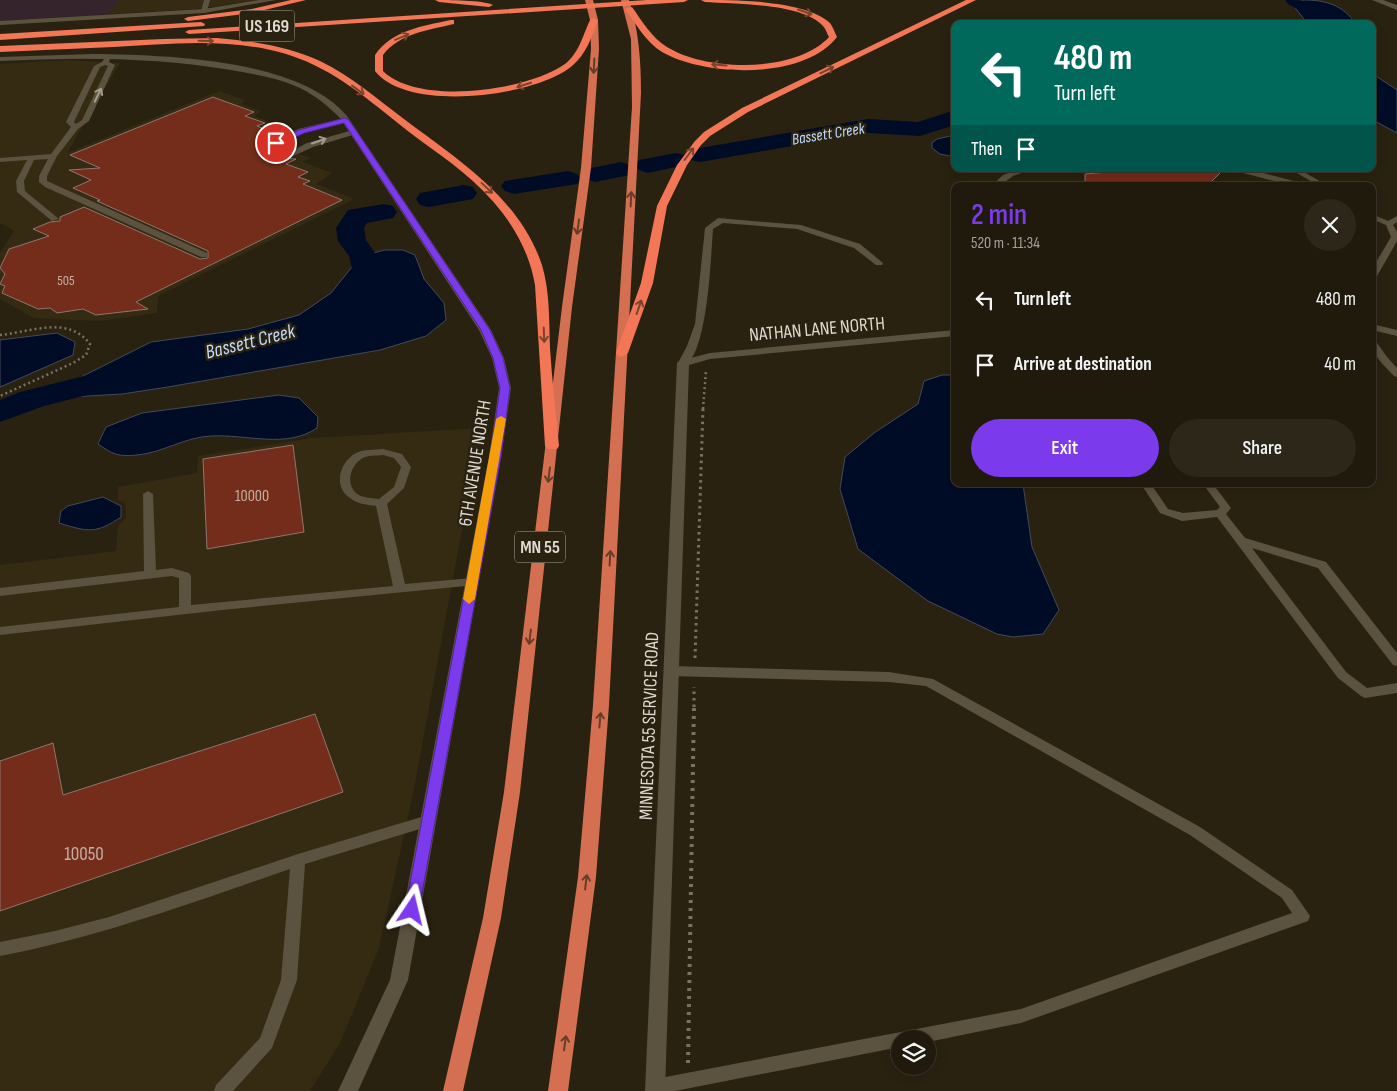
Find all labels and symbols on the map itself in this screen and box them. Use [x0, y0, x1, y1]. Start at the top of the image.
one-way arrow [797, 8, 813, 18]
road number: US 169 [240, 10, 294, 42]
one-way arrow [394, 32, 409, 41]
one-way arrow [198, 36, 214, 46]
one-way arrow [590, 57, 599, 73]
one-way arrow [711, 60, 727, 70]
one-way arrow [819, 65, 834, 75]
one-way arrow [516, 80, 532, 90]
one-way arrow [350, 85, 364, 95]
one-way arrow [93, 88, 103, 103]
water label: Bassett Creek [791, 119, 867, 150]
pin [255, 122, 297, 164]
one-way arrow [311, 136, 327, 146]
one-way arrow [684, 148, 695, 161]
one-way arrow [481, 182, 493, 194]
one-way arrow [626, 191, 635, 207]
one-way arrow [573, 219, 583, 235]
house number: 505 [57, 272, 75, 289]
one-way arrow [635, 300, 644, 315]
street label: NATHAN LANE NORTH [748, 312, 886, 347]
water label: Bassett Creek [203, 319, 298, 365]
one-way arrow [539, 326, 549, 342]
street label: 6TH AVENUE NORTH [454, 399, 497, 528]
one-way arrow [544, 467, 554, 483]
house number: 10000 [235, 487, 269, 506]
road number: MN 55 [515, 532, 565, 562]
one-way arrow [605, 550, 614, 566]
one-way arrow [525, 629, 535, 645]
street label: MINNESOTA 55 SERVICE ROAD [635, 632, 664, 821]
one-way arrow [595, 712, 605, 728]
house number: 10050 [64, 843, 104, 866]
one-way arrow [581, 874, 591, 890]
position arrow [385, 883, 437, 935]
one-way arrow [560, 1035, 570, 1051]

